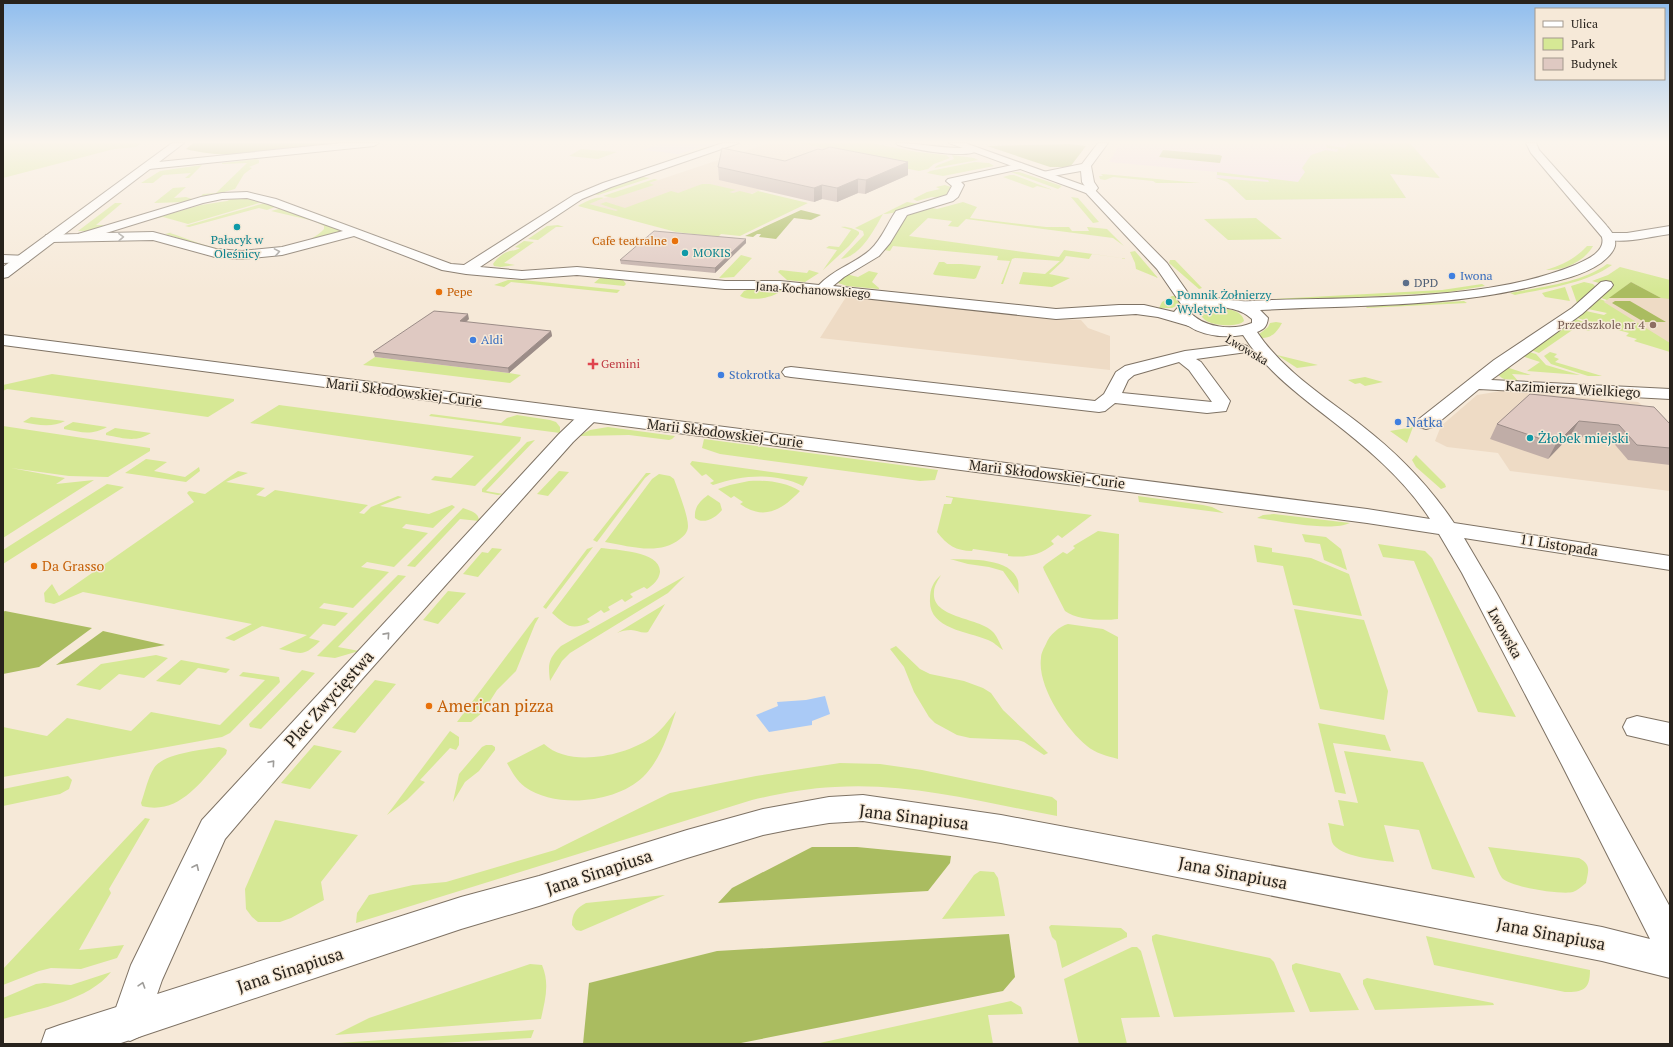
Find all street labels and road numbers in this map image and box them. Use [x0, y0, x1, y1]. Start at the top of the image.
street label: Jana Kochanowskiego [755, 278, 871, 301]
street label: Lwowska [1223, 331, 1271, 368]
street label: Marii Skłodowskiej-Curie [325, 372, 483, 411]
street label: Kazimierza Wielkiego [1505, 375, 1641, 402]
street label: Marii Skłodowskiej-Curie [646, 413, 804, 452]
street label: Marii Skłodowskiej-Curie [968, 454, 1126, 493]
street label: 11 Listopada [1519, 529, 1600, 560]
street label: Lwowska [1484, 604, 1527, 662]
street label: Plac Zwycięstwa [279, 645, 379, 752]
street label: Jana Sinapiusa [858, 798, 971, 835]
street label: Jana Sinapiusa [543, 843, 655, 900]
street label: Jana Sinapiusa [1177, 851, 1290, 894]
street label: Jana Sinapiusa [1495, 912, 1608, 955]
street label: Jana Sinapiusa [234, 941, 346, 998]

